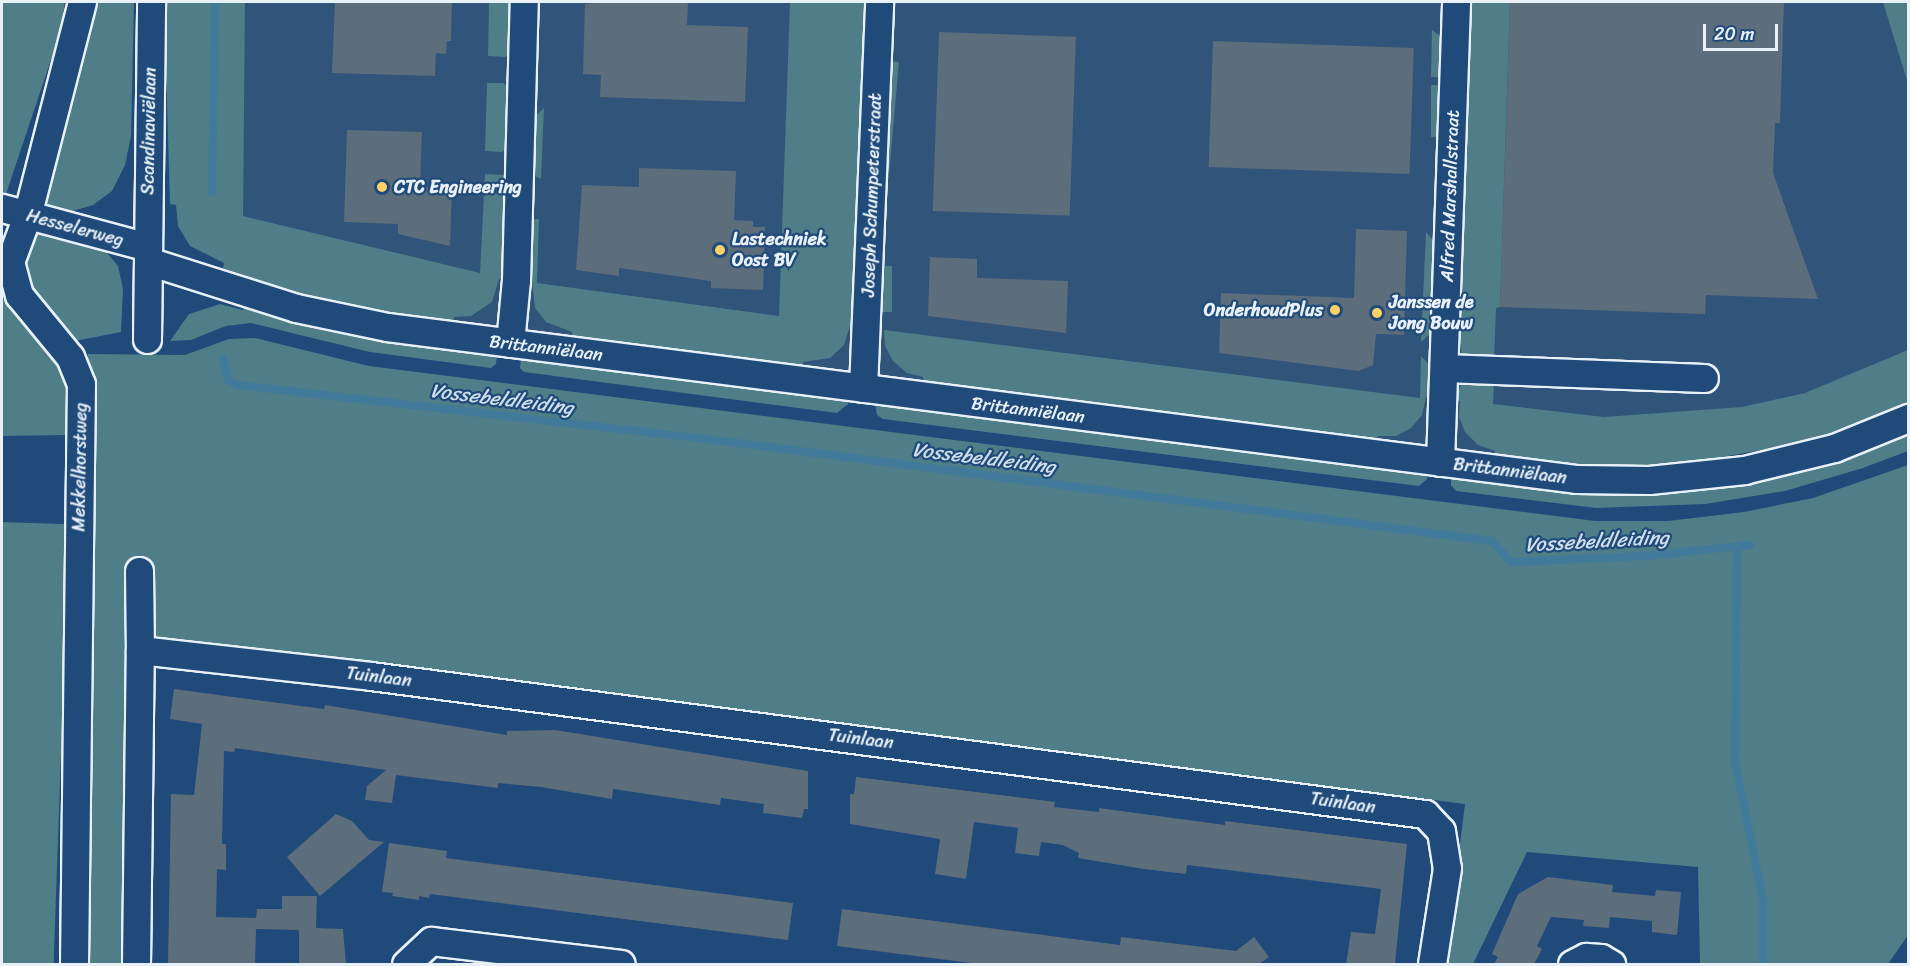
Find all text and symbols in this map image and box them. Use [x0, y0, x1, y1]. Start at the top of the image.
scale bar [1706, 12, 1781, 50]
text: 20 m [1714, 18, 1754, 50]
street label: Scandinaviëlaan [137, 67, 161, 195]
street label: Joseph Schumpeterstraat [858, 93, 886, 297]
street label: Alfred Marshallstraat [1436, 110, 1464, 282]
place label: CTC Engineering [394, 176, 522, 198]
marker: CTC Engineering [375, 180, 389, 194]
street label: Hesselerweg [24, 205, 126, 251]
place label: Lastechniek Oost BV [732, 229, 827, 272]
marker: Lastechniek Oost BV [713, 243, 727, 257]
place label: Janssen de Jong Bouw [1389, 292, 1474, 334]
place label: OnderhoudPlus [1204, 299, 1323, 321]
marker: OnderhoudPlus [1328, 303, 1342, 317]
marker: Janssen de Jong Bouw [1370, 306, 1384, 320]
street label: Brittanniëlaan [488, 330, 604, 366]
water label: Vossebeldleiding [429, 378, 575, 420]
street label: Brittanniëlaan [970, 392, 1086, 428]
street label: Mekkelhorstweg [68, 402, 92, 532]
water label: Vossebeldleiding [911, 437, 1057, 479]
street label: Brittanniëlaan [1452, 453, 1568, 489]
water label: Vossebeldleiding [1524, 525, 1670, 557]
street label: Tuinlaan [345, 662, 413, 692]
street label: Tuinlaan [827, 724, 895, 754]
street label: Tuinlaan [1309, 788, 1377, 818]

